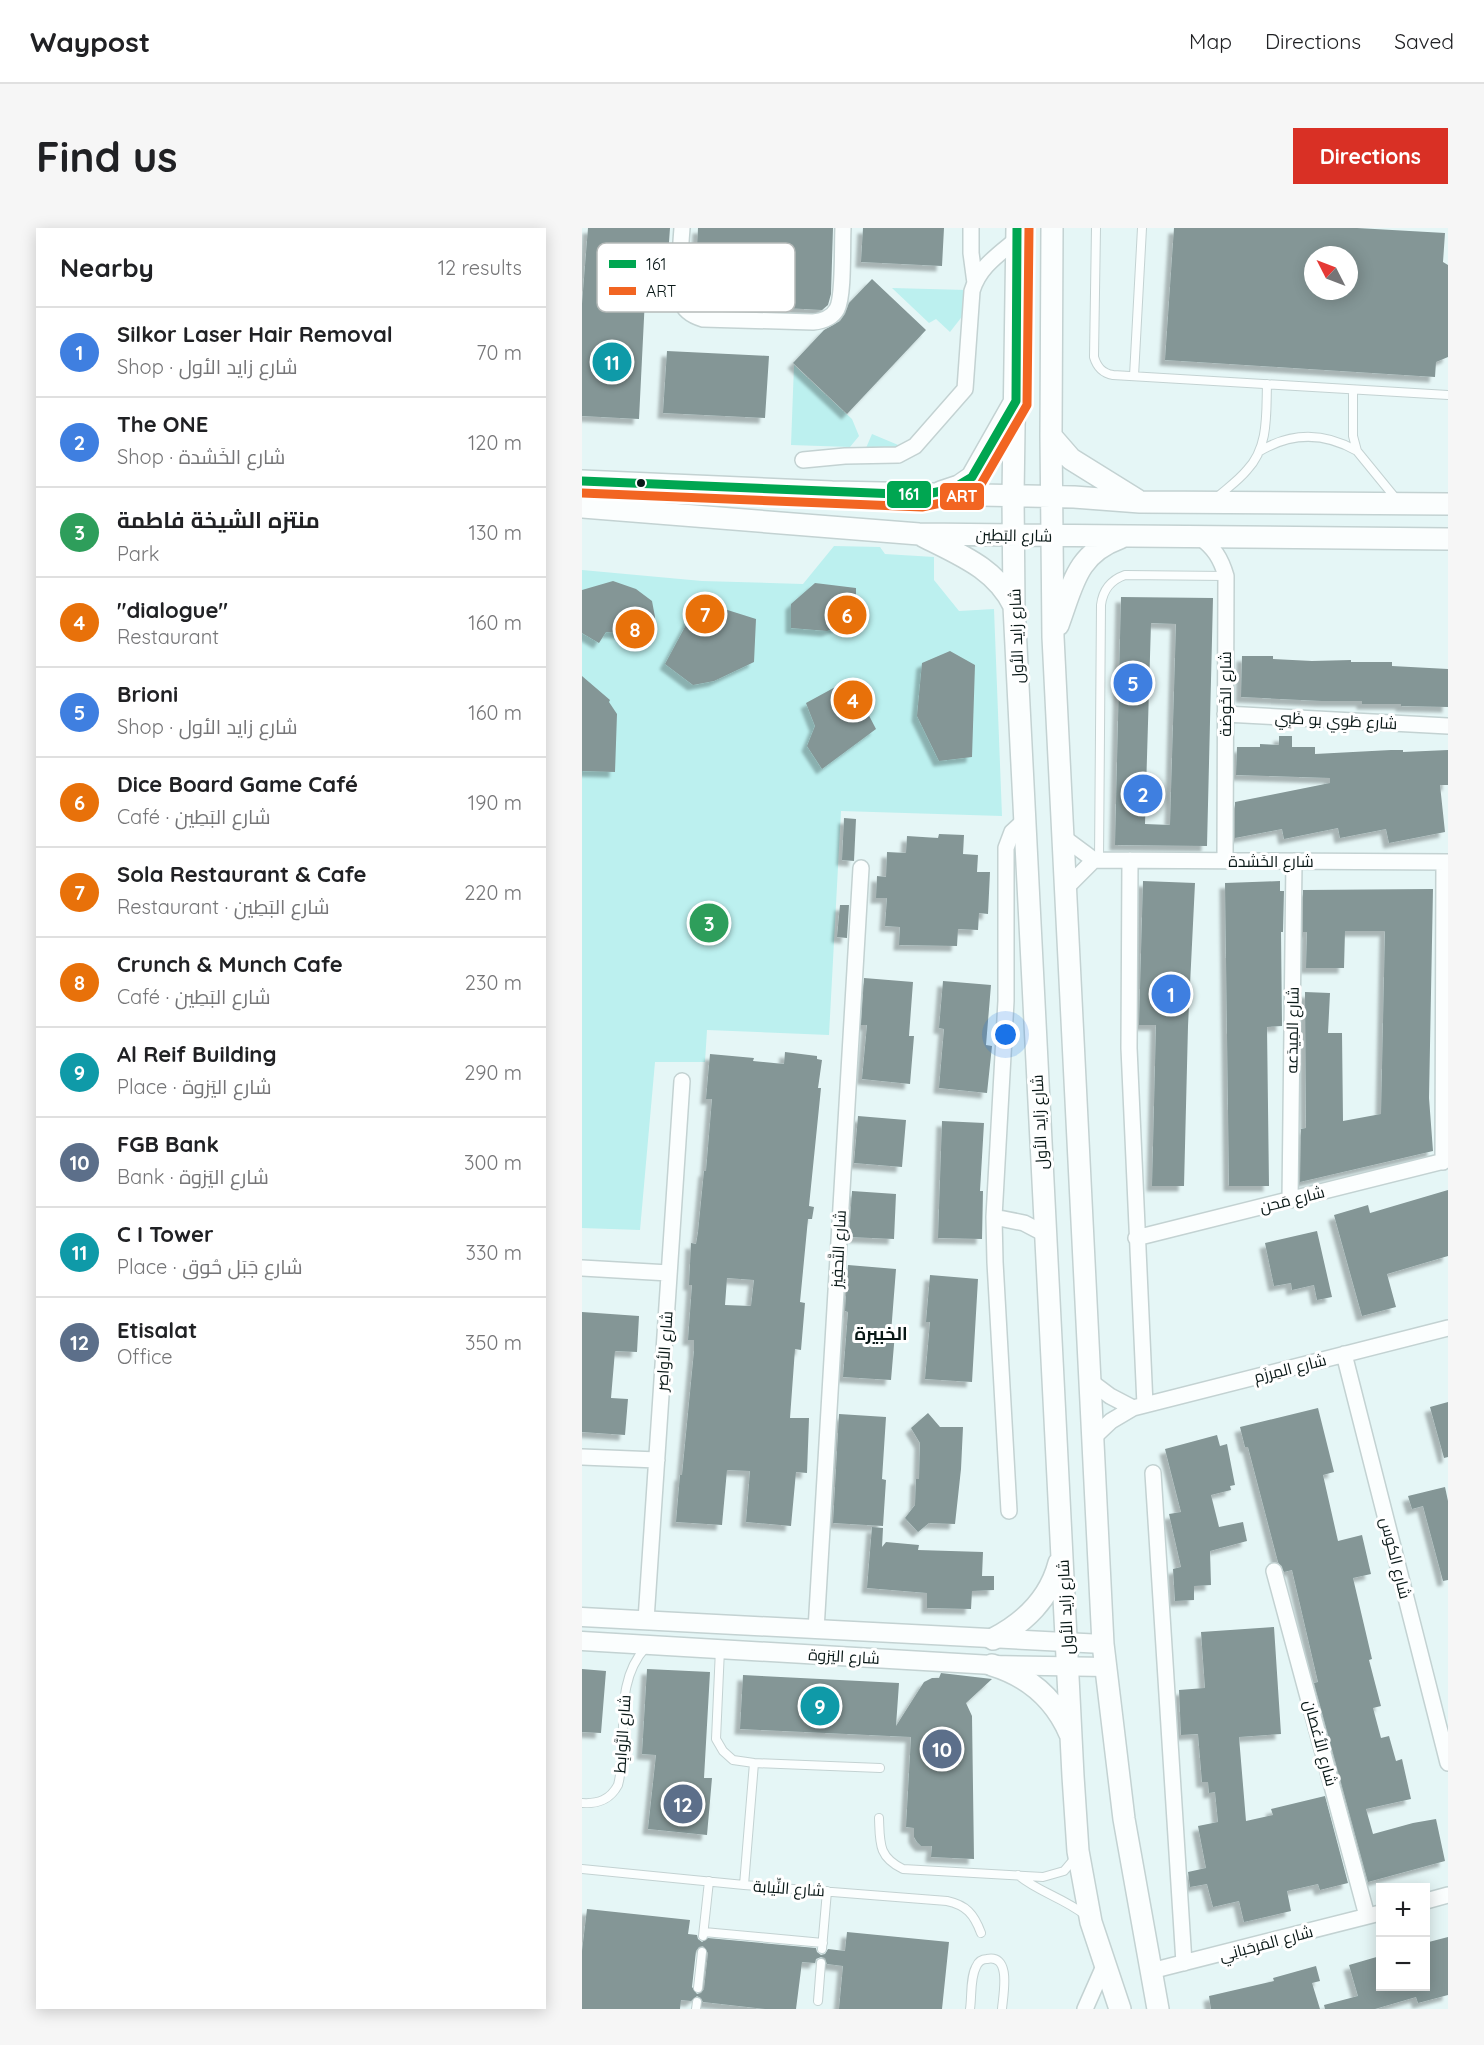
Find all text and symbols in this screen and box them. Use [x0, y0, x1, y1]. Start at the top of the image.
text: Waypost [30, 24, 150, 59]
text: Map [1189, 28, 1232, 54]
text: Directions [1265, 28, 1361, 54]
text: Saved [1394, 28, 1454, 54]
button: Directions [1293, 128, 1448, 184]
text: Find us [36, 130, 178, 183]
legend [597, 243, 795, 312]
north arrow [1304, 246, 1358, 300]
text: Nearby [60, 251, 154, 284]
text: 161 [646, 254, 666, 274]
text: 12 results [438, 255, 522, 280]
text: ART [646, 281, 677, 301]
text: Silkor Laser Hair Removal [117, 320, 393, 348]
text: 1 [76, 340, 83, 365]
text: 70 m [476, 340, 522, 365]
pin: 11 [592, 340, 632, 384]
text: Shop · شارع زايد الأول [117, 354, 297, 379]
text: The ONE [117, 410, 208, 438]
text: 2 [74, 430, 85, 455]
text: 120 m [468, 430, 522, 455]
text: Shop · شارع الخَشدة [117, 444, 285, 469]
unlabelled marker [635, 477, 647, 489]
line badge: 161 [886, 480, 932, 509]
line badge: ART [939, 482, 985, 511]
text: 161 [899, 484, 919, 504]
text: ART [947, 486, 978, 506]
text: منتزه الشيخة فاطمة [117, 506, 320, 534]
text: 3 [74, 520, 85, 545]
text: 130 m [469, 520, 522, 545]
street label: شارع البَطِين [975, 524, 1052, 548]
text: Park [117, 541, 159, 566]
street label: شارع زايد الأول [1004, 588, 1030, 684]
pin: 7 [686, 592, 724, 636]
pin: 6 [828, 592, 866, 638]
text: "dialogue" [117, 596, 228, 624]
pin: 8 [616, 606, 654, 652]
text: 4 [74, 610, 85, 635]
text: 160 m [468, 610, 522, 635]
text: Restaurant [117, 624, 219, 649]
street label: شارع الخَوضة [1215, 651, 1237, 737]
pin: 5 [1114, 660, 1152, 706]
pin: 4 [834, 678, 872, 722]
text: Brioni [117, 680, 178, 708]
text: 5 [74, 700, 85, 725]
text: 160 m [468, 700, 522, 725]
street label: شارع طَوِي بو ظَبِي [1274, 707, 1398, 737]
text: Shop · شارع زايد الأول [117, 714, 297, 739]
text: Dice Board Game Café [117, 770, 358, 798]
pin: 2 [1124, 772, 1162, 816]
text: 6 [74, 790, 85, 815]
text: 190 m [468, 790, 522, 815]
text: Café · شارع البَطِين [117, 804, 271, 829]
street label: شارع الخَشدة [1228, 851, 1314, 873]
text: Sola Restaurant & Cafe [117, 860, 367, 888]
text: 7 [74, 880, 85, 905]
text: 220 m [464, 880, 522, 905]
text: Restaurant · شارع البَطِين [117, 894, 330, 919]
pin: 3 [690, 900, 728, 946]
text: Crunch & Munch Cafe [117, 950, 343, 978]
text: 8 [74, 970, 85, 995]
text: 230 m [465, 970, 522, 995]
pin: 1 [1152, 972, 1190, 1017]
text: Café · شارع البَطِين [117, 984, 271, 1009]
street label: شارع المِيدَعه [1281, 986, 1305, 1074]
your location [991, 1020, 1020, 1049]
text: Al Reif Building [117, 1040, 277, 1068]
text: 9 [74, 1060, 85, 1085]
text: 290 m [464, 1060, 522, 1085]
text: Place · شارع اليَزوة [117, 1074, 272, 1099]
street label: شارع زايد الأول [1027, 1074, 1053, 1170]
text: FGB Bank [117, 1130, 219, 1158]
text: 10 [69, 1150, 90, 1175]
text: 300 m [464, 1150, 522, 1175]
text: Bank · شارع اليَزوة [117, 1164, 269, 1189]
street label: شارع مَحن [1257, 1181, 1327, 1219]
street label: شارع التَّحفِيز [825, 1209, 852, 1290]
text: C I Tower [117, 1220, 213, 1248]
text: 11 [72, 1240, 87, 1265]
text: 330 m [465, 1240, 522, 1265]
text: Place · شارع جَبَل حُوق [117, 1254, 303, 1279]
street label: شارع الأواصِر [651, 1310, 679, 1393]
text: Etisalat [117, 1316, 197, 1344]
district label: الخبيرة [854, 1322, 908, 1345]
text: 12 [70, 1330, 89, 1355]
text: 350 m [465, 1330, 522, 1355]
text: Office [117, 1344, 173, 1369]
street label: شارع المِرزَم [1252, 1349, 1329, 1389]
street label: شارع الكوس [1374, 1515, 1416, 1601]
street label: شارع زايد الأول [1053, 1559, 1079, 1655]
street label: شارع اليَزوة [808, 1644, 880, 1670]
pin: 9 [800, 1684, 840, 1728]
street label: شارع الرَّوابِط [609, 1694, 637, 1774]
street label: شارع الأغصان [1298, 1698, 1342, 1789]
pin: 10 [922, 1726, 962, 1772]
pin: 12 [664, 1782, 702, 1826]
street label: شارع النِّيابة [752, 1875, 825, 1902]
map controls [1376, 1883, 1430, 1991]
button: + [1376, 1883, 1430, 1937]
street label: شارع المَرحَبانِي [1217, 1921, 1316, 1969]
button: − [1376, 1937, 1430, 1991]

